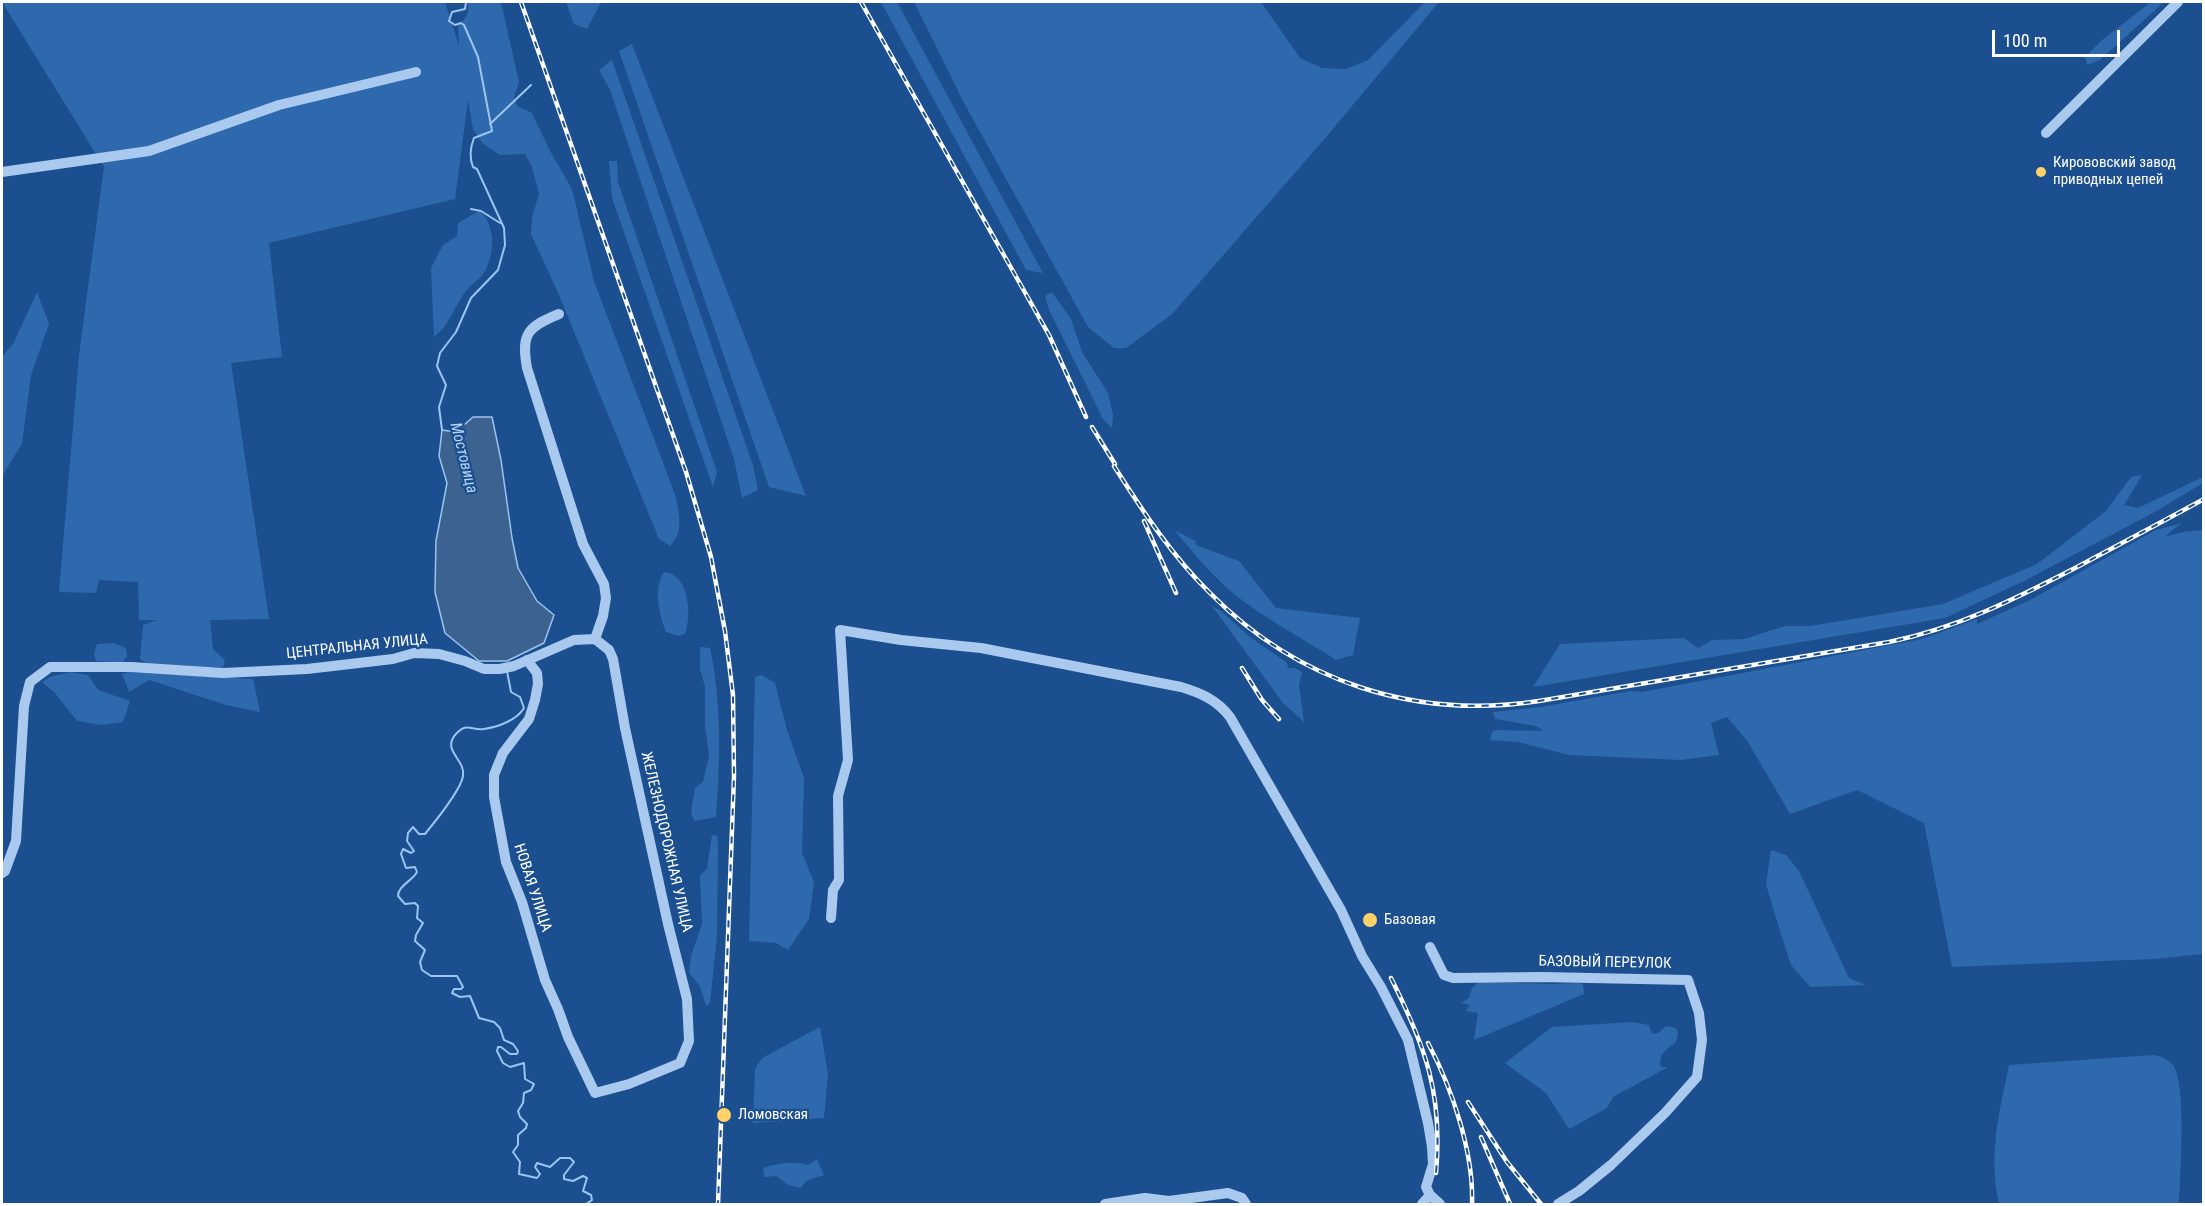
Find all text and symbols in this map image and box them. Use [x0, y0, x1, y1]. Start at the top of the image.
scale bar [1995, 18, 2122, 56]
text: 100 m [2003, 30, 2047, 51]
place label: Кирововский завод приводных цепей [2053, 154, 2176, 189]
marker: Кирововский завод приводных цепей [2034, 165, 2048, 179]
water label: Мостовица [445, 421, 481, 495]
street label: ЦЕНТРАЛЬНАЯ УЛИЦА [285, 631, 429, 663]
street label: ЖЕЛЕЗНОДОРОЖНАЯ УЛИЦА [636, 750, 696, 934]
street label: НОВАЯ УЛИЦА [509, 842, 555, 934]
marker: Базовая [1361, 911, 1379, 929]
place label: Базовая [1384, 911, 1436, 929]
street label: БАЗОВЫЙ ПЕРЕУЛОК [1538, 953, 1672, 973]
marker: Ломовская [715, 1106, 733, 1124]
place label: Ломовская [738, 1106, 808, 1124]

